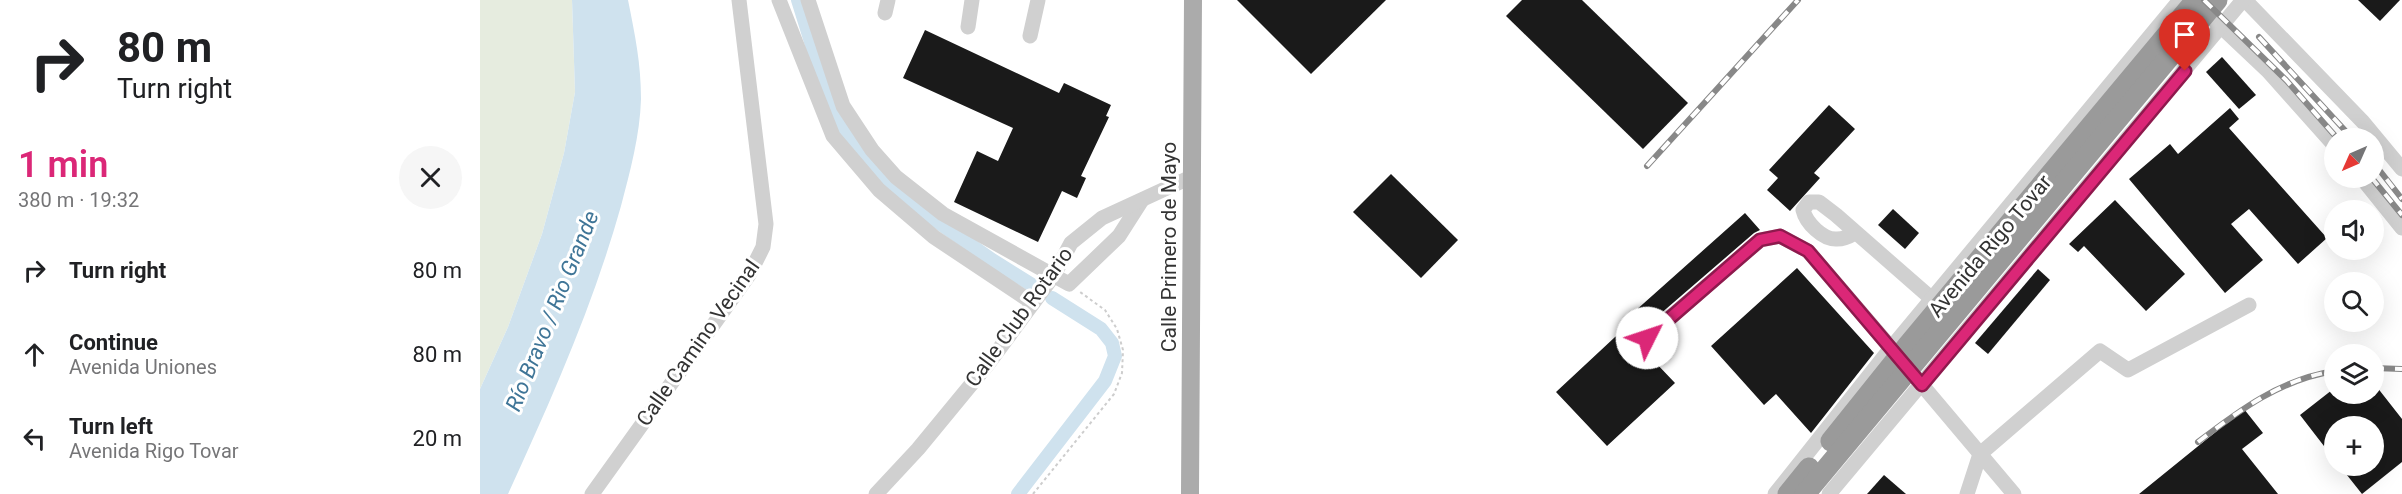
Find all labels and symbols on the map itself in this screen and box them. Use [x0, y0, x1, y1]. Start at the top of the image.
pin [2159, 9, 2210, 71]
north arrow [2324, 128, 2384, 188]
street label: Calle Primero de Mayo [1157, 142, 1181, 352]
street label: Avenida Rigo Tovar [1924, 170, 2056, 322]
water label: Río Bravo / Rio Grande [500, 207, 604, 415]
street label: Calle Club Rotario [960, 243, 1078, 391]
street label: Calle Camino Vecinal [632, 255, 764, 431]
position arrow [1615, 306, 1679, 370]

